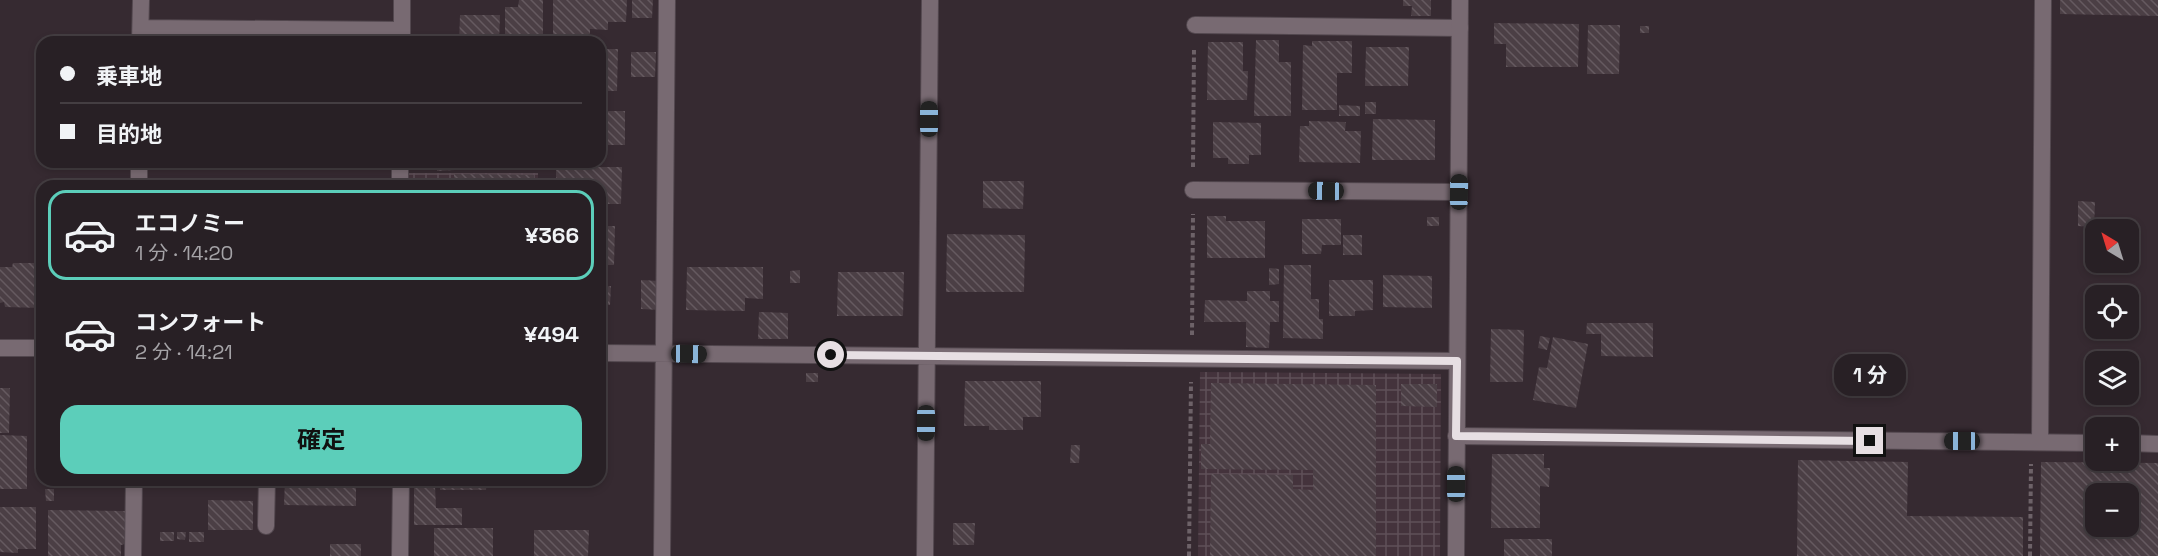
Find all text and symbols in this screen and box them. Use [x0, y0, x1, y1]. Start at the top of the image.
text: 乗車地 [96, 62, 162, 90]
car [920, 101, 938, 137]
text: 目的地 [96, 120, 162, 148]
car [1450, 174, 1468, 210]
car [1308, 182, 1344, 200]
icon: car [63, 208, 117, 262]
text: エコノミー [135, 209, 245, 237]
north arrow [2085, 219, 2139, 273]
map controls [2085, 219, 2139, 537]
text: ¥366 [525, 221, 579, 249]
text: 1 分 · 14:20 [135, 240, 233, 266]
button: locate [2085, 285, 2139, 339]
icon: car [63, 307, 117, 361]
text: コンフォート [135, 308, 266, 336]
text: ¥494 [524, 320, 579, 348]
text: 2 分 · 14:21 [135, 339, 233, 365]
route start [817, 341, 844, 368]
car [671, 345, 707, 363]
button: layers [2085, 351, 2139, 405]
callout: 1 分 [1834, 354, 1906, 396]
text: 1 分 [1853, 362, 1887, 388]
button: 確定 [60, 405, 582, 474]
car [917, 405, 935, 441]
button: + [2085, 417, 2139, 471]
route end [1856, 427, 1883, 454]
car [1944, 432, 1980, 450]
car [1447, 466, 1465, 502]
button: − [2085, 483, 2139, 537]

